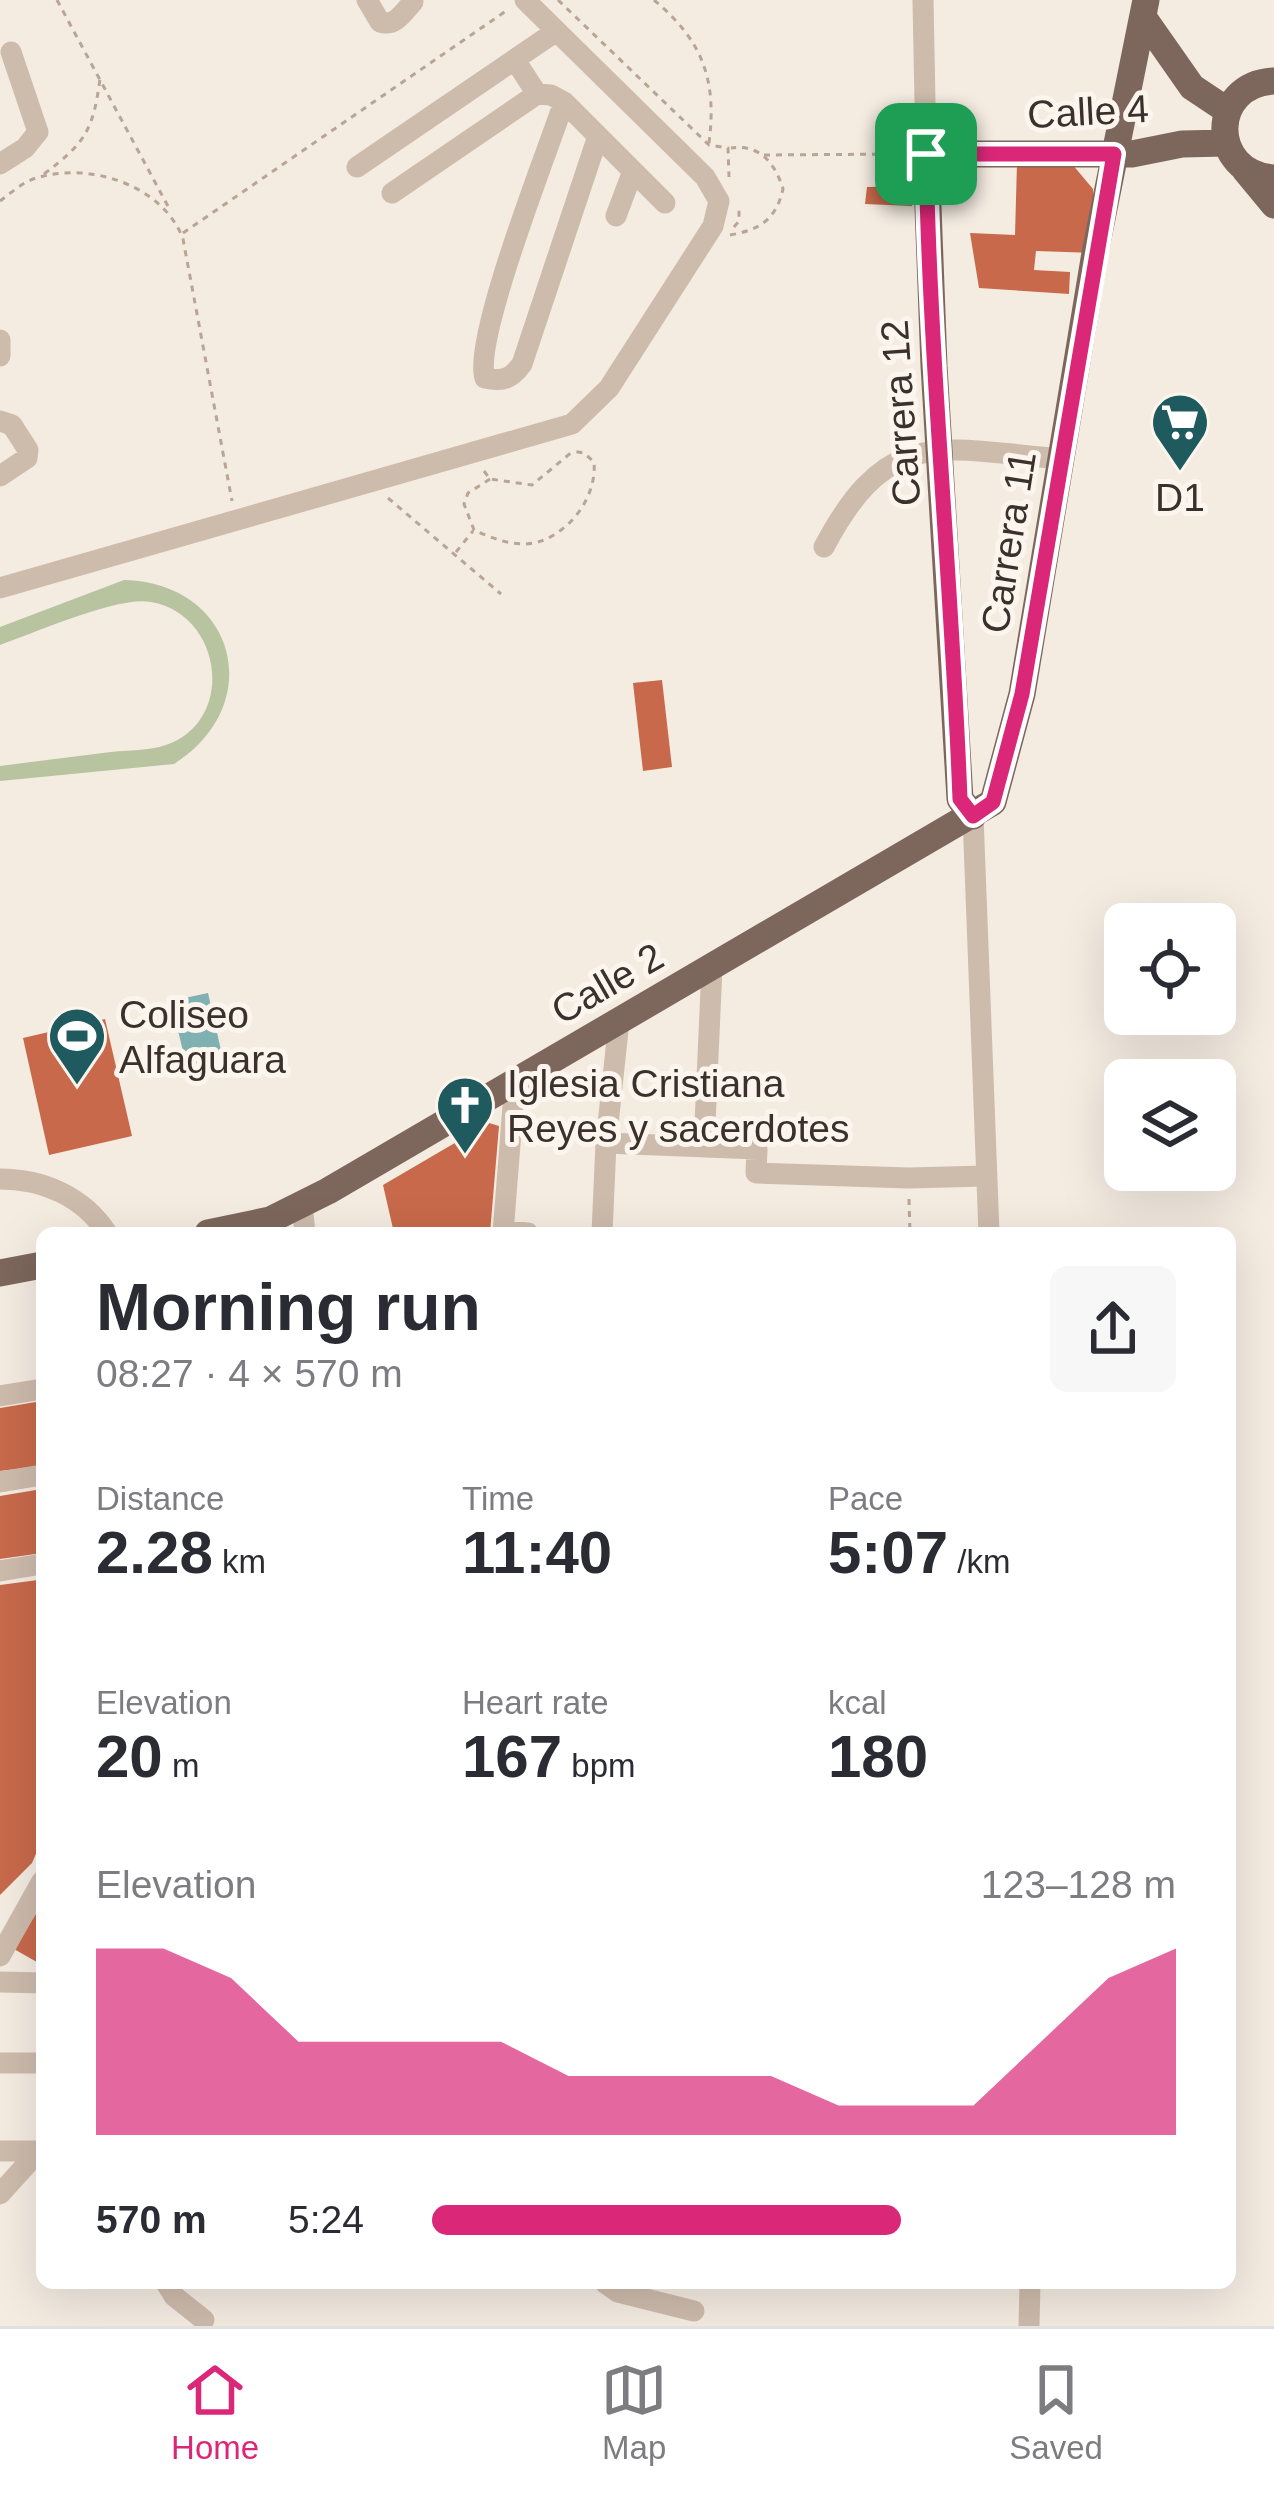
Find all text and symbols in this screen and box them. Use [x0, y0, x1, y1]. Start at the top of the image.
street label: Calle 4 [1026, 87, 1150, 136]
pin [875, 103, 977, 205]
icon: arrive [893, 121, 959, 187]
street label: Carrera 12 [873, 318, 928, 507]
supermarket icon: D1 [1149, 391, 1211, 473]
street label: Carrera 11 [973, 448, 1044, 636]
place label: D1 [1155, 476, 1205, 519]
map controls [1104, 903, 1236, 1191]
button: locate [1104, 903, 1236, 1035]
street label: Calle 2 [544, 934, 671, 1032]
place label: Coliseo Alfaguara [119, 993, 286, 1081]
sports icon: Coliseo Alfaguara [46, 1005, 108, 1087]
button: layers [1104, 1059, 1236, 1191]
place label: Iglesia Cristiana Reyes y sacerdotes [507, 1062, 850, 1150]
church icon: Iglesia Cristiana Reyes y sacerdotes [434, 1074, 496, 1156]
button: share [1050, 1266, 1176, 1392]
text: Morning run [96, 1270, 481, 1344]
text: 08:27 · 4 × 570 m [96, 1352, 403, 1395]
text: Distance [96, 1480, 224, 1517]
text: Time [462, 1480, 534, 1517]
text: Pace [828, 1480, 903, 1517]
text: 2.28 [96, 1519, 213, 1586]
text: 11:40 [462, 1519, 612, 1586]
text: 5:07 [828, 1519, 948, 1586]
text: km [213, 1543, 266, 1580]
text: /km [948, 1543, 1010, 1580]
text: Elevation [96, 1684, 232, 1721]
text: Heart rate [462, 1684, 609, 1721]
text: kcal [828, 1684, 887, 1721]
text: 20 [96, 1723, 163, 1790]
text: 167 [462, 1723, 562, 1790]
text: 180 [828, 1723, 928, 1790]
text: m [163, 1747, 199, 1784]
text: bpm [562, 1747, 635, 1784]
text: Elevation [96, 1863, 256, 1906]
text: 123–128 m [981, 1863, 1176, 1906]
text: 570 m [96, 2198, 207, 2241]
text: 5:24 [288, 2198, 364, 2241]
tab: Home [171, 2357, 259, 2467]
tab: Map [601, 2357, 667, 2467]
tab: Saved [1009, 2357, 1103, 2467]

